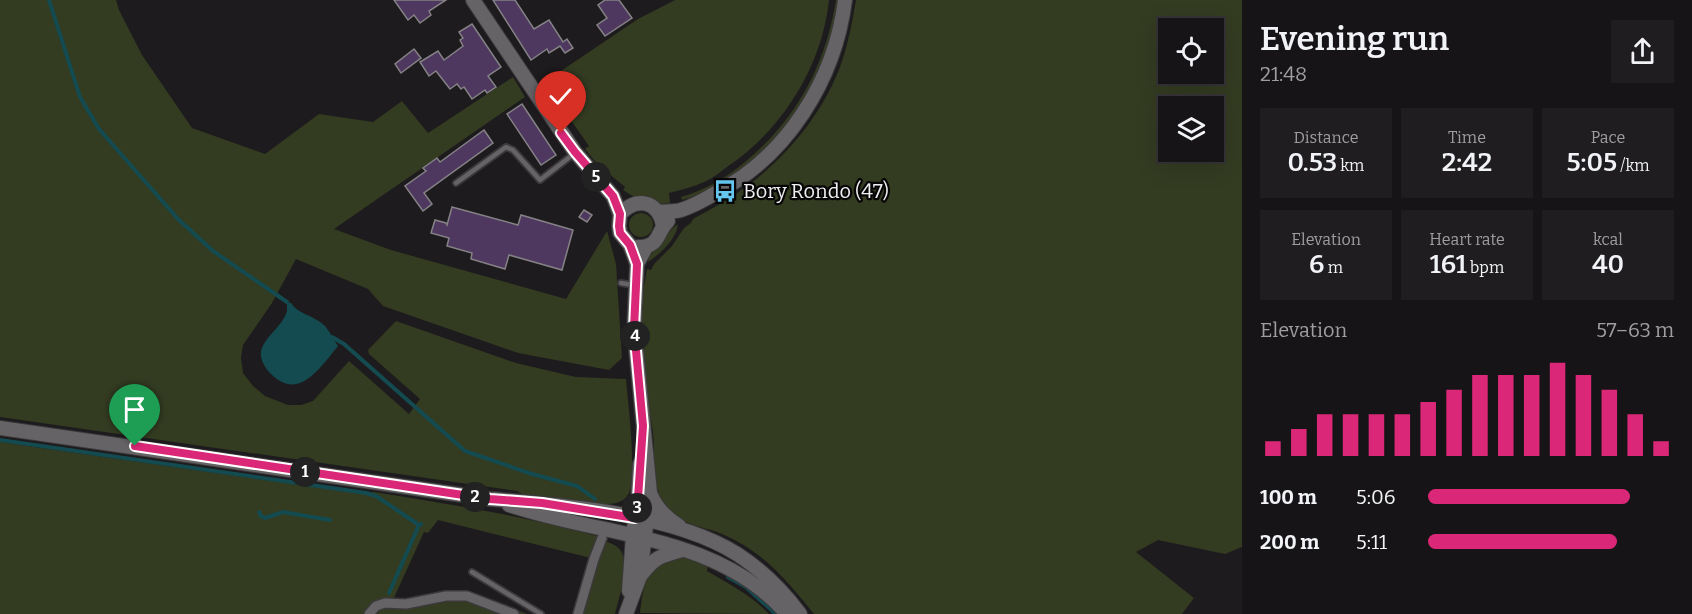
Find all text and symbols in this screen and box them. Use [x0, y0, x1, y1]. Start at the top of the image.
map controls [1158, 18, 1224, 162]
button: locate [1158, 18, 1224, 84]
text: Evening run [1260, 19, 1449, 59]
button: share [1611, 20, 1674, 83]
text: 21:48 [1260, 62, 1307, 86]
pin [535, 71, 586, 133]
icon: check [544, 80, 577, 113]
button: layers [1158, 96, 1224, 162]
text: Distance [1294, 128, 1358, 147]
text: Time [1448, 128, 1486, 147]
text: Pace [1591, 128, 1625, 147]
text: 0.53 [1288, 147, 1337, 178]
text: 2:42 [1442, 147, 1492, 178]
text: 5:05 [1566, 147, 1617, 178]
text: km [1337, 156, 1364, 175]
text: /km [1617, 156, 1650, 175]
pin: 5 [581, 162, 611, 192]
text: 5 [592, 167, 600, 186]
bus stop icon: Bory Rondo (47) [712, 178, 738, 204]
place label: Bory Rondo (47) [743, 179, 889, 203]
text: Elevation [1291, 230, 1361, 249]
text: Heart rate [1429, 230, 1505, 249]
text: kcal [1593, 230, 1623, 249]
text: 6 [1309, 249, 1324, 280]
text: 161 [1430, 249, 1467, 280]
text: 40 [1592, 249, 1624, 280]
text: m [1324, 258, 1343, 277]
text: bpm [1467, 258, 1504, 277]
text: Elevation [1260, 318, 1347, 342]
text: 57–63 m [1596, 318, 1674, 342]
pin: 4 [620, 321, 650, 351]
text: 4 [630, 326, 640, 345]
pin [109, 384, 160, 446]
icon: arrive [118, 393, 151, 426]
pin: 1 [290, 457, 320, 487]
text: 1 [302, 462, 308, 481]
pin: 2 [460, 482, 490, 512]
text: 100 m [1260, 485, 1317, 509]
text: 5:06 [1356, 485, 1395, 509]
text: 2 [470, 487, 480, 506]
pin: 3 [622, 493, 652, 523]
text: 3 [632, 498, 642, 517]
text: 200 m [1260, 530, 1319, 554]
text: 5:11 [1356, 530, 1387, 554]

